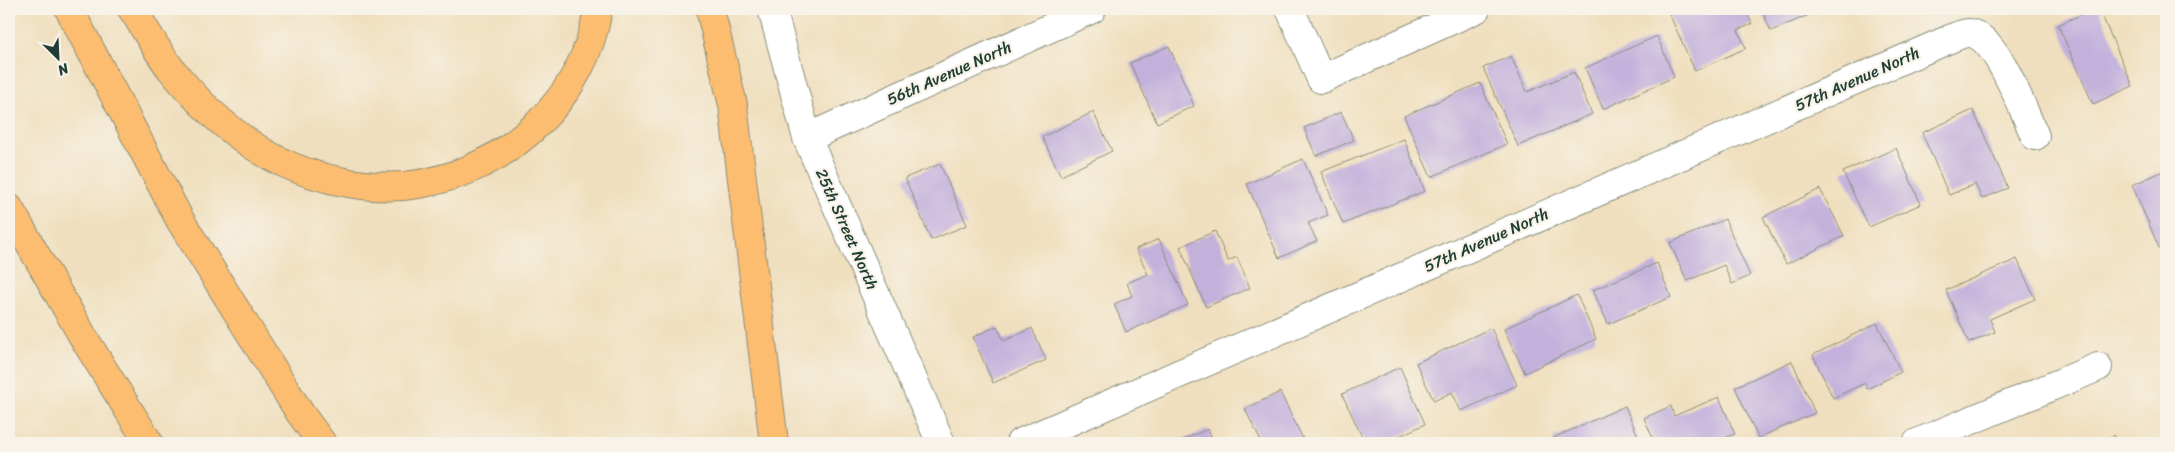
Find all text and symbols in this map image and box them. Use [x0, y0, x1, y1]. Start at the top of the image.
north arrow [32, 32, 82, 82]
street label: 56th Avenue North [882, 32, 1016, 114]
street label: 57th Avenue North [1790, 38, 1924, 120]
text: N [53, 56, 74, 83]
street label: 25th Street North [807, 164, 887, 294]
street label: 57th Avenue North [1419, 199, 1553, 281]

